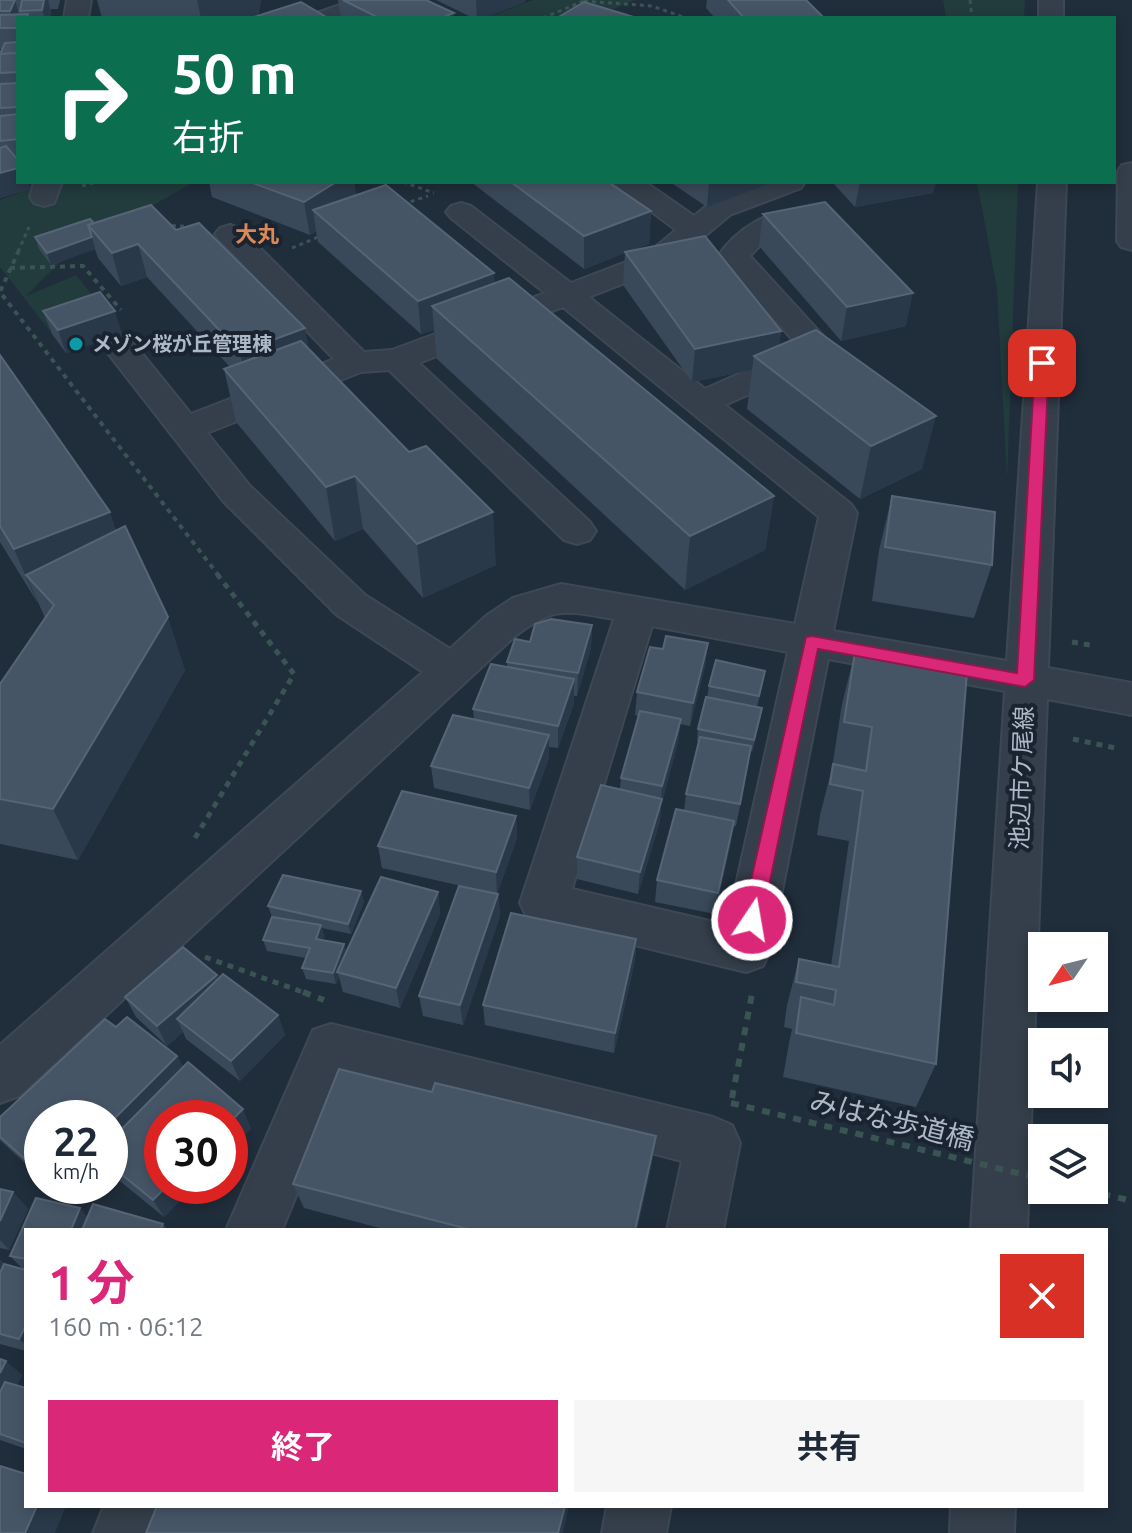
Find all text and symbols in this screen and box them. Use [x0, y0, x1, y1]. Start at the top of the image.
text: 50 m [172, 42, 297, 105]
icon: right [40, 48, 144, 152]
text: 右折 [172, 116, 244, 157]
district label: 大丸 [235, 221, 279, 246]
pin [1008, 329, 1076, 397]
place label: メゾン桜が丘管理棟 [92, 332, 272, 355]
marker: メゾン桜が丘管理棟 [67, 335, 85, 353]
icon: arrive [1020, 341, 1064, 385]
street label: 池辺市ケ尾線 [1005, 706, 1038, 850]
position arrow [710, 878, 794, 962]
north arrow [1028, 932, 1108, 1012]
map controls [1028, 932, 1108, 1204]
button: sound [1028, 1028, 1108, 1108]
street label: みはな歩道橋 [807, 1084, 977, 1155]
speed limit sign: 30 [144, 1100, 248, 1204]
text: 22 [53, 1119, 99, 1164]
button: layers [1028, 1124, 1108, 1204]
text: km/h [53, 1160, 99, 1183]
button: close [1000, 1254, 1084, 1338]
text: 1 分 [48, 1255, 134, 1309]
text: 160 m · 06:12 [48, 1312, 204, 1341]
button: 終了 [48, 1400, 558, 1492]
button: 共有 [574, 1400, 1084, 1492]

